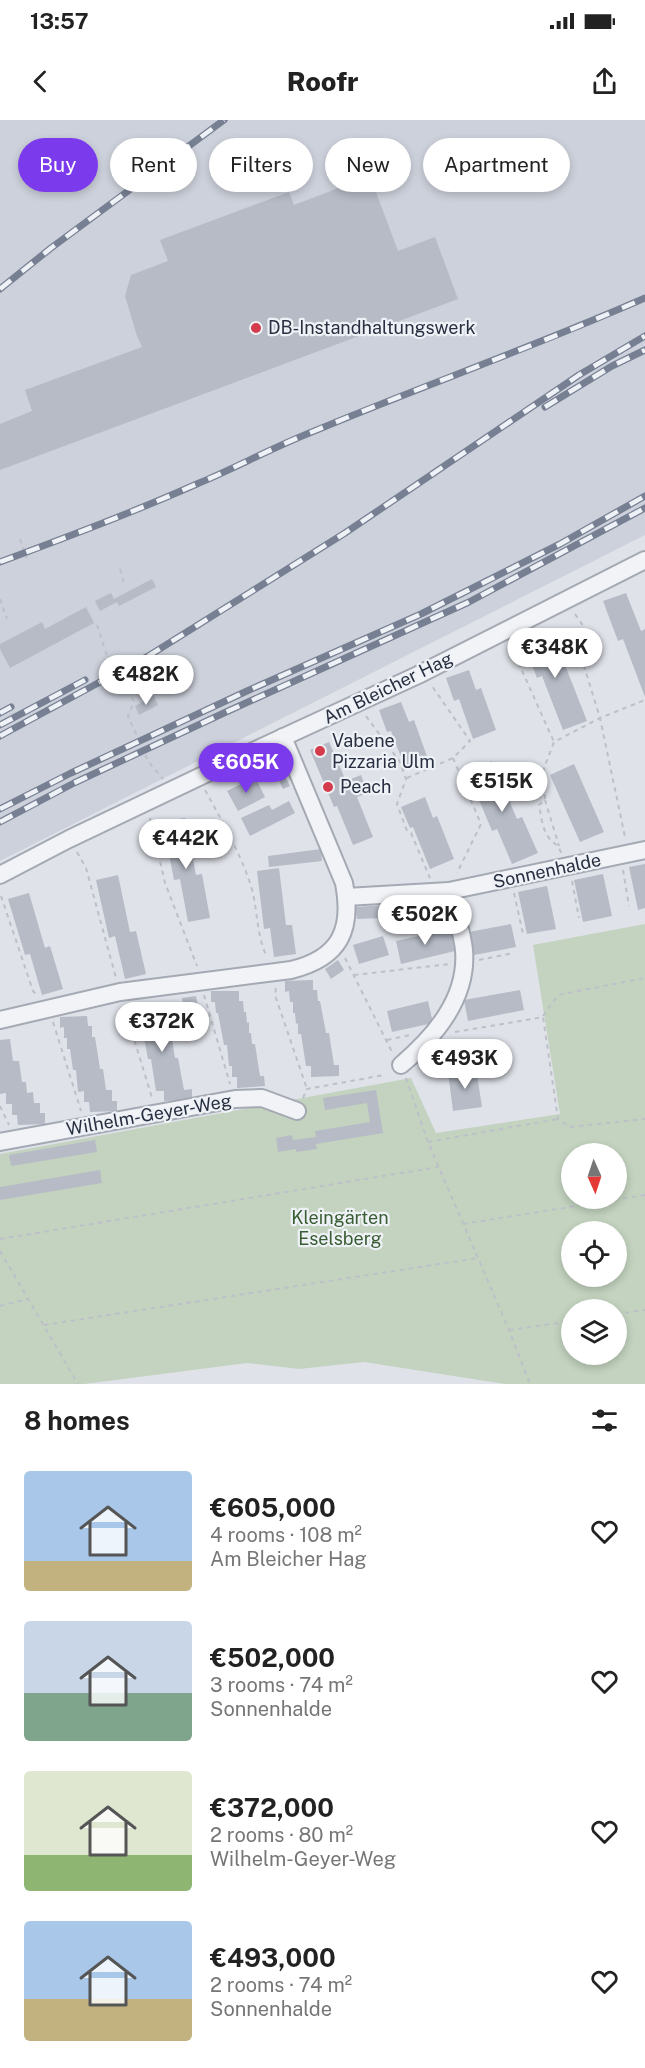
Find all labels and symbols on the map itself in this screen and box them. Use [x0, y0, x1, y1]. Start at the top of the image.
place label: DB-Instandhaltungswerk [268, 317, 476, 338]
marker: DB-Instandhaltungswerk [249, 321, 263, 335]
pin: €348K [513, 628, 597, 679]
street label: Am Bleicher Hag [320, 647, 456, 728]
pin: €482K [104, 655, 188, 706]
place label: Vabene Pizzaria Ulm [332, 730, 435, 772]
pin: €605K [204, 743, 288, 794]
marker: Vabene Pizzaria Ulm [313, 744, 327, 758]
pin: €515K [460, 762, 544, 813]
place label: Peach [340, 776, 391, 797]
marker: Peach [321, 780, 335, 794]
pin: €442K [144, 819, 228, 870]
street label: Sonnenhalde [491, 849, 603, 892]
pin: €502K [383, 895, 467, 946]
pin: €372K [120, 1002, 204, 1053]
pin: €493K [423, 1039, 507, 1090]
street label: Wilhelm-Geyer-Weg [65, 1090, 233, 1139]
north arrow [561, 1143, 627, 1209]
park label: Kleingärten Eselsberg [291, 1207, 389, 1249]

